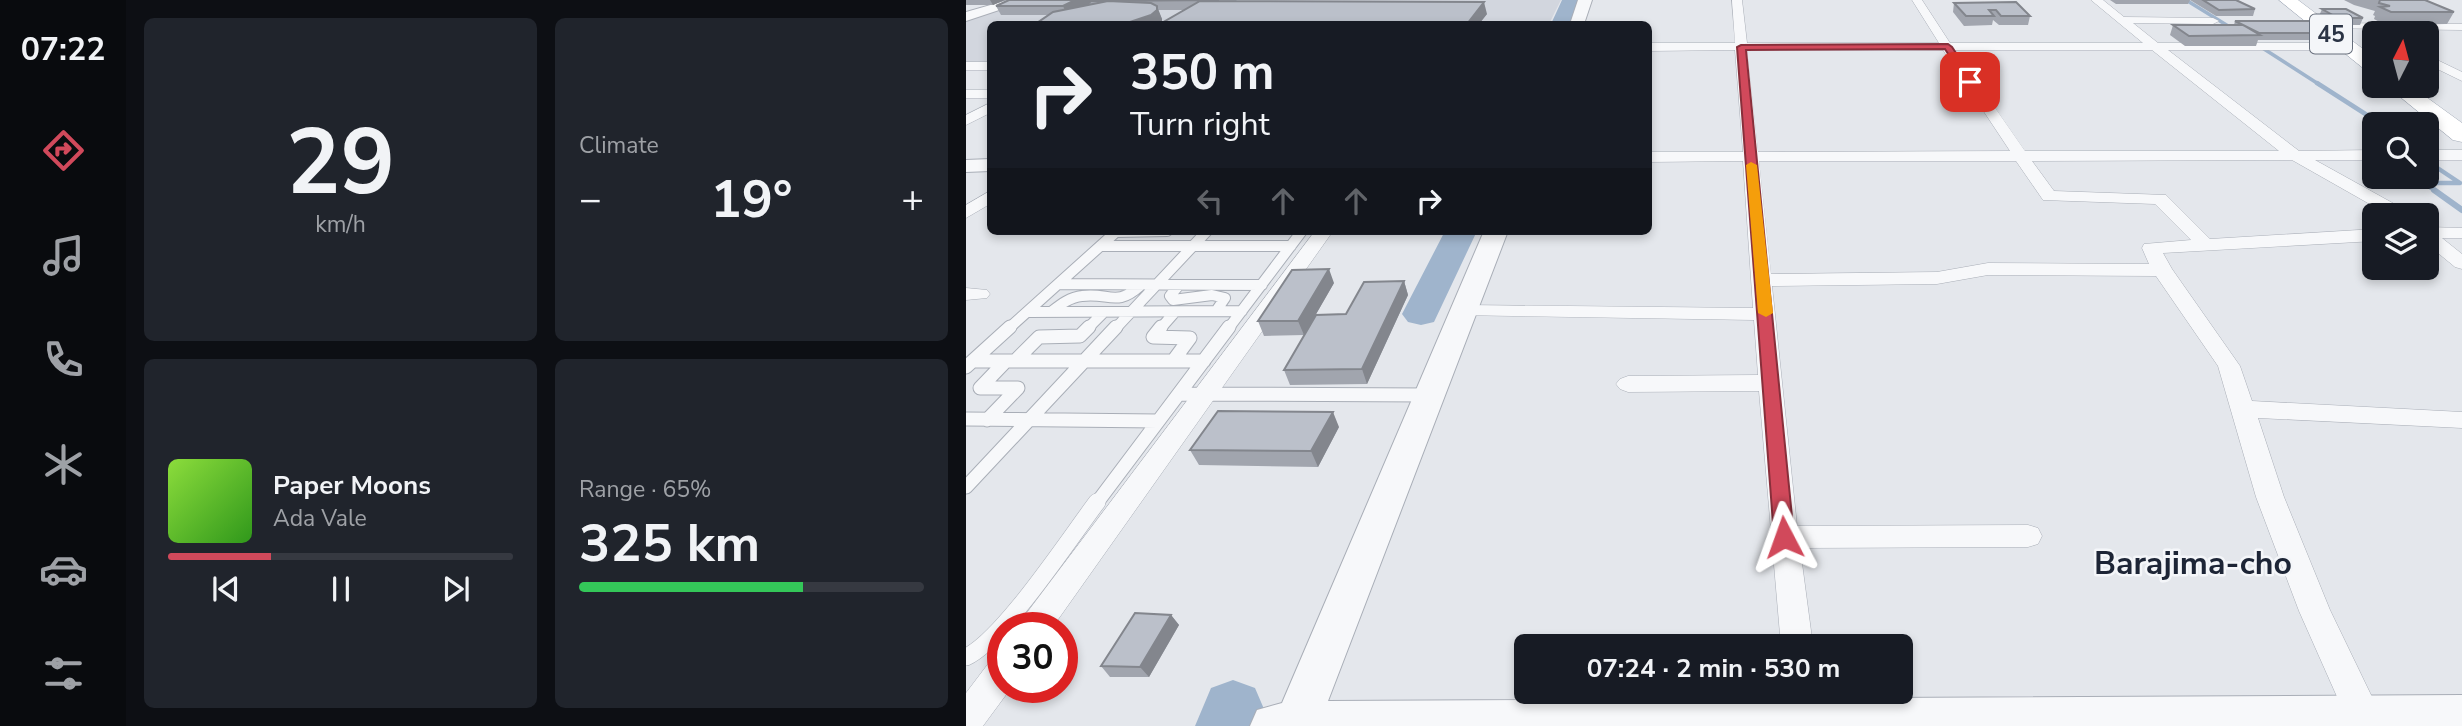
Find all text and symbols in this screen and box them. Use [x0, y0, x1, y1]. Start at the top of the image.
road number: 45 [2310, 14, 2352, 54]
north arrow [2362, 21, 2440, 98]
map controls [2362, 21, 2439, 280]
text: 07:22 [21, 28, 105, 71]
text: 350 m [1130, 39, 1274, 106]
icon: right [1015, 49, 1106, 140]
pin [1940, 52, 2000, 112]
icon: arrive [1951, 63, 1989, 101]
text: 29 [286, 101, 395, 225]
text: Turn right [1130, 103, 1270, 146]
button: search [2362, 112, 2439, 189]
icon: directions [39, 126, 88, 175]
text: Climate [579, 130, 659, 161]
text: 19° [710, 164, 793, 235]
text: − [579, 174, 602, 225]
text: + [901, 174, 924, 225]
icon: left [1191, 182, 1229, 220]
icon: ahead [1264, 182, 1302, 220]
icon: ahead [1337, 182, 1375, 220]
icon: right [1410, 182, 1448, 220]
button: layers [2362, 203, 2439, 280]
text: km/h [315, 209, 366, 240]
icon: music [39, 231, 88, 280]
icon: phone [39, 335, 88, 384]
icon: climate [39, 440, 88, 489]
text: Paper Moons [273, 468, 431, 503]
text: Range · 65% [579, 474, 711, 505]
position arrow [1747, 500, 1821, 574]
text: Ada Vale [273, 503, 367, 534]
text: 325 km [579, 508, 760, 579]
district label: Barajima-cho [2094, 542, 2292, 585]
icon: car [39, 545, 88, 594]
icon: previous [207, 570, 245, 608]
icon: pause [322, 570, 360, 608]
icon: next [437, 570, 475, 608]
speed limit sign: 30 [987, 612, 1078, 703]
icon: filters [39, 649, 88, 698]
text: 07:24 · 2 min · 530 m [1587, 651, 1840, 686]

